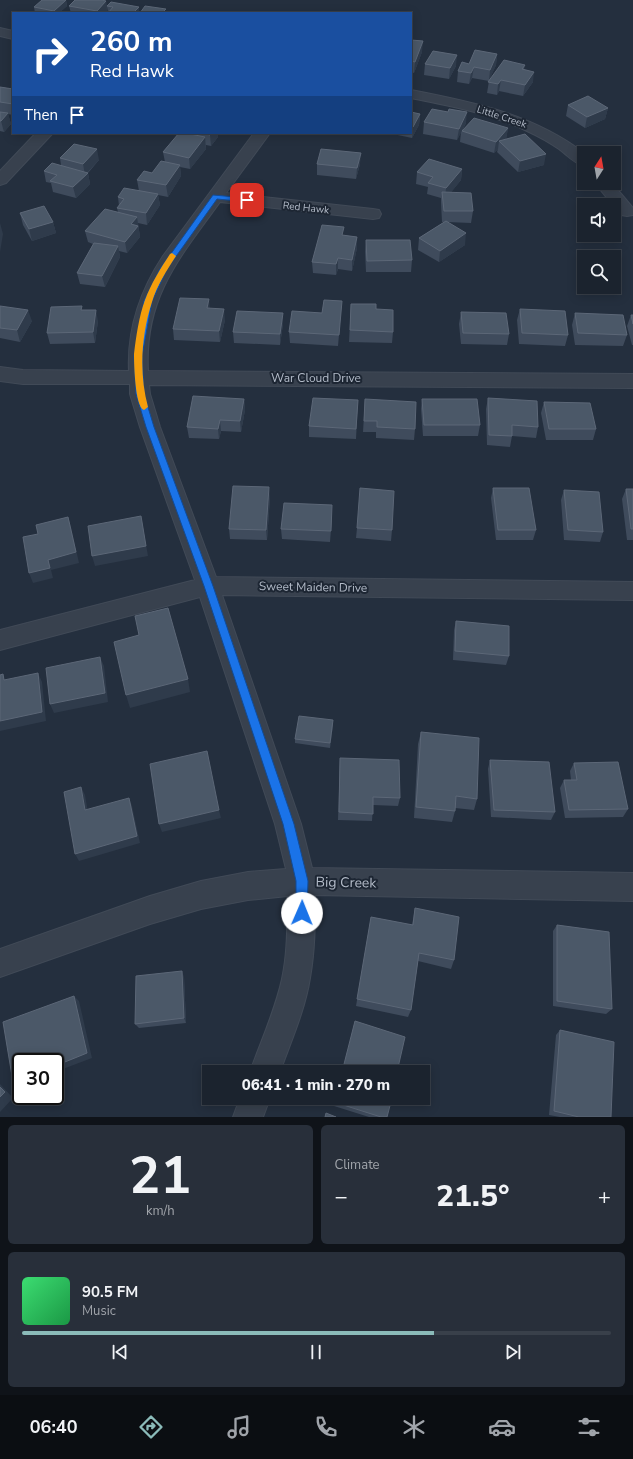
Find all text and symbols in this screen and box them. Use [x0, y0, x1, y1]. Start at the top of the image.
text: 260 m [90, 23, 173, 61]
icon: right [24, 28, 76, 80]
text: Red Hawk [90, 59, 174, 83]
street label: Little Creek [475, 102, 529, 132]
icon: arrive [66, 104, 88, 126]
text: Then [24, 105, 58, 125]
north arrow [577, 146, 621, 190]
map controls [577, 146, 621, 294]
pin [230, 183, 264, 217]
icon: arrive [236, 189, 258, 211]
button: sound [577, 198, 621, 242]
street label: Red Hawk [282, 199, 331, 217]
button: search [577, 250, 621, 294]
street label: War Cloud Drive [271, 370, 361, 386]
street label: Sweet Maiden Drive [259, 578, 367, 596]
street label: Big Creek [315, 872, 378, 893]
position arrow [281, 892, 323, 934]
speed limit sign: 30 [12, 1053, 64, 1105]
text: 06:41 · 1 min · 270 m [242, 1075, 390, 1095]
text: 21 [129, 1140, 191, 1211]
text: Climate [335, 1156, 380, 1174]
text: 21.5° [436, 1176, 509, 1217]
text: − [335, 1182, 348, 1212]
text: + [598, 1182, 611, 1212]
text: km/h [146, 1202, 175, 1220]
text: 90.5 FM [82, 1282, 138, 1302]
text: Music [82, 1302, 116, 1320]
icon: previous [109, 1341, 131, 1363]
icon: pause [305, 1341, 327, 1363]
icon: next [502, 1341, 524, 1363]
icon: directions [137, 1413, 165, 1441]
icon: music [225, 1413, 253, 1441]
icon: phone [312, 1413, 340, 1441]
icon: climate [400, 1413, 428, 1441]
icon: car [488, 1413, 516, 1441]
icon: filters [575, 1413, 603, 1441]
text: 06:40 [30, 1415, 77, 1439]

